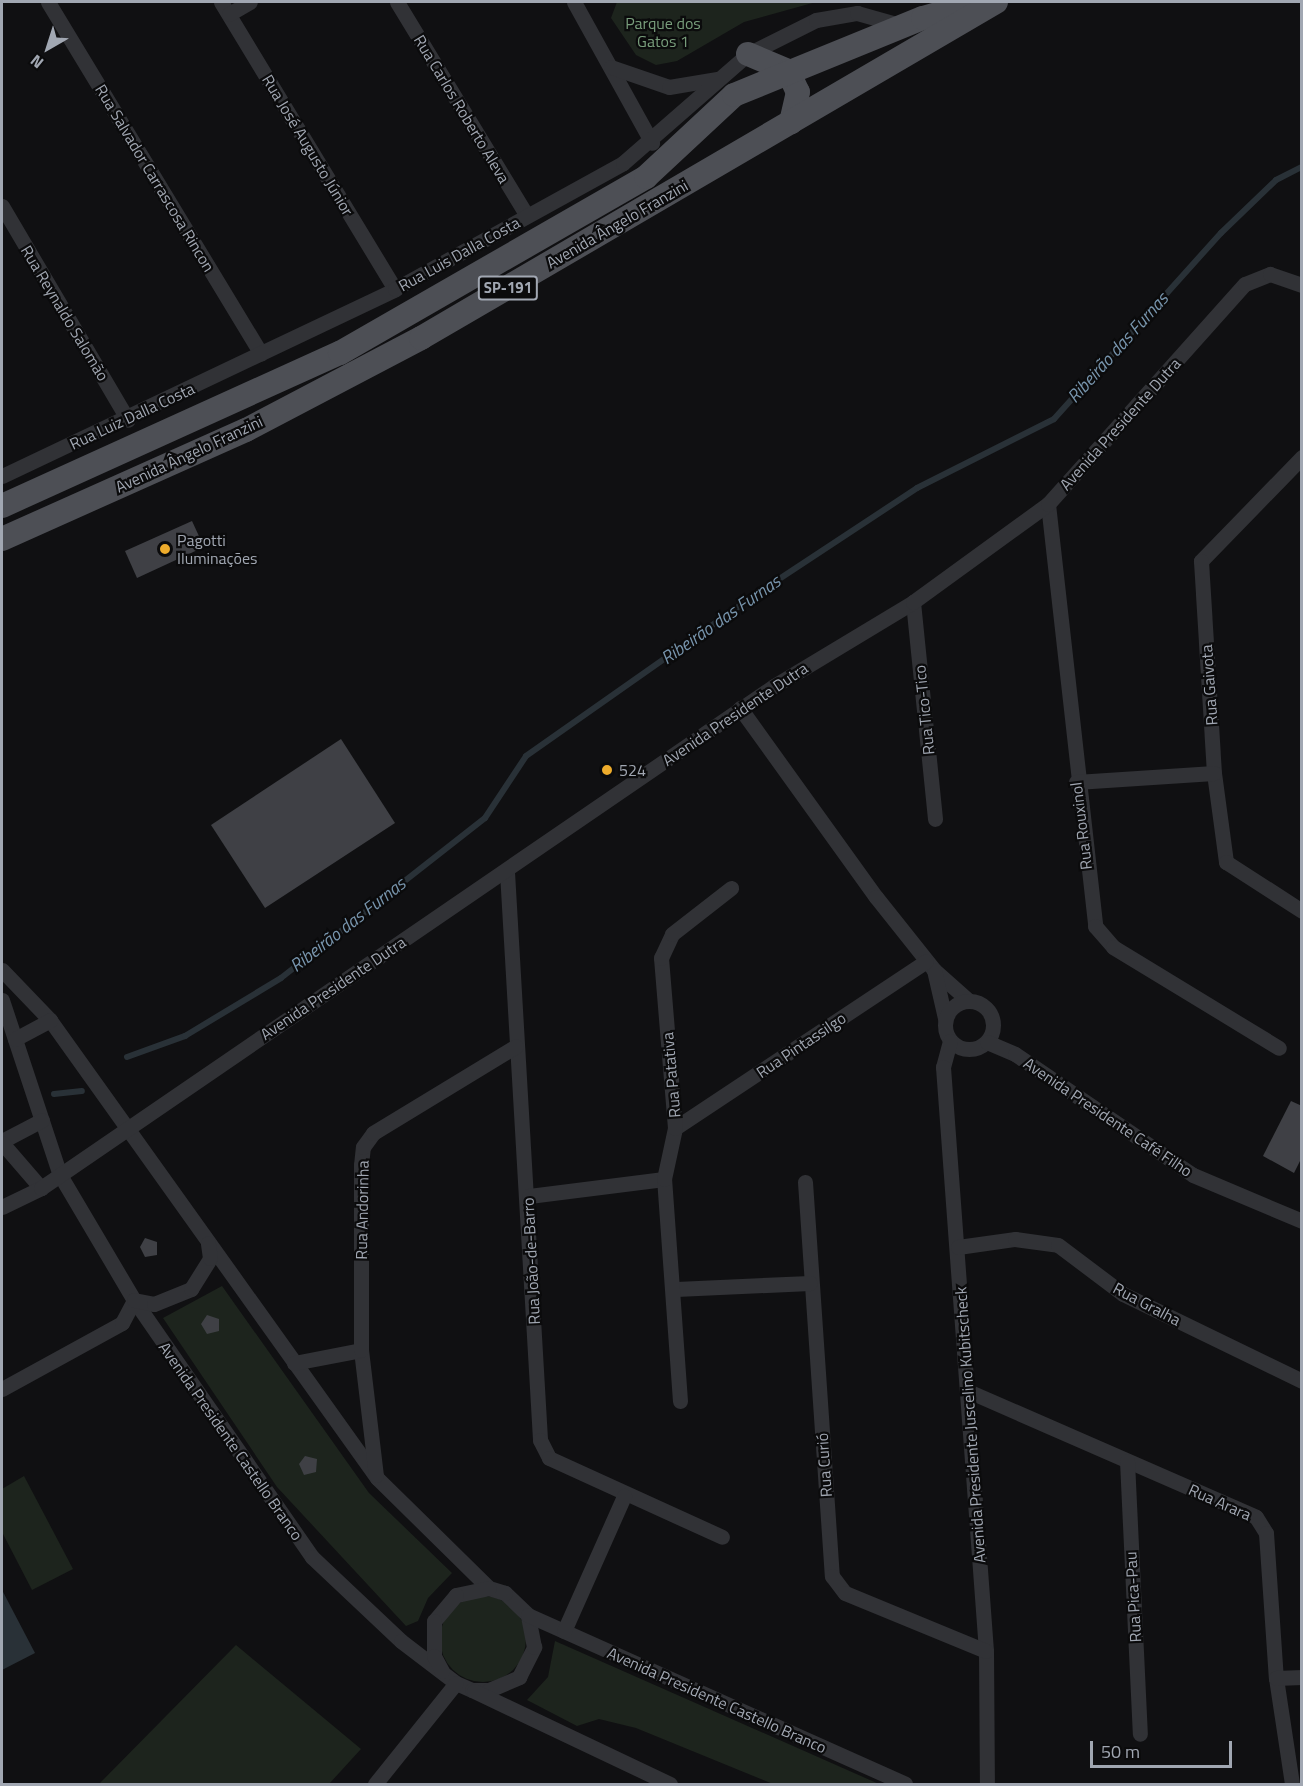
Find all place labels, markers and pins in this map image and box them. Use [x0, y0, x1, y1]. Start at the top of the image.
place label: Pagotti Iluminações [177, 530, 257, 568]
marker: Pagotti Iluminações [158, 542, 172, 556]
place label: 524 [619, 760, 646, 780]
marker: 524 [600, 763, 614, 777]

